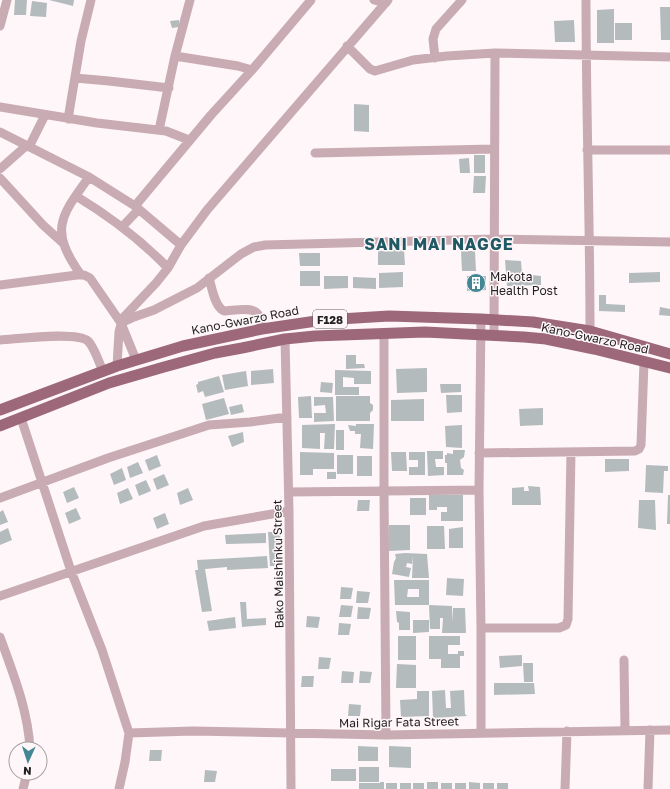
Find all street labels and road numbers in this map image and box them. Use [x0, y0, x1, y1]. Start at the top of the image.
street label: Kano-Gwarzo Road [190, 302, 300, 338]
road number: F128 [313, 310, 347, 328]
street label: Kano-Gwarzo Road [540, 319, 650, 357]
street label: Bako Maishinku Street [269, 499, 287, 629]
street label: Mai Rigar Fata Street [339, 713, 459, 731]

